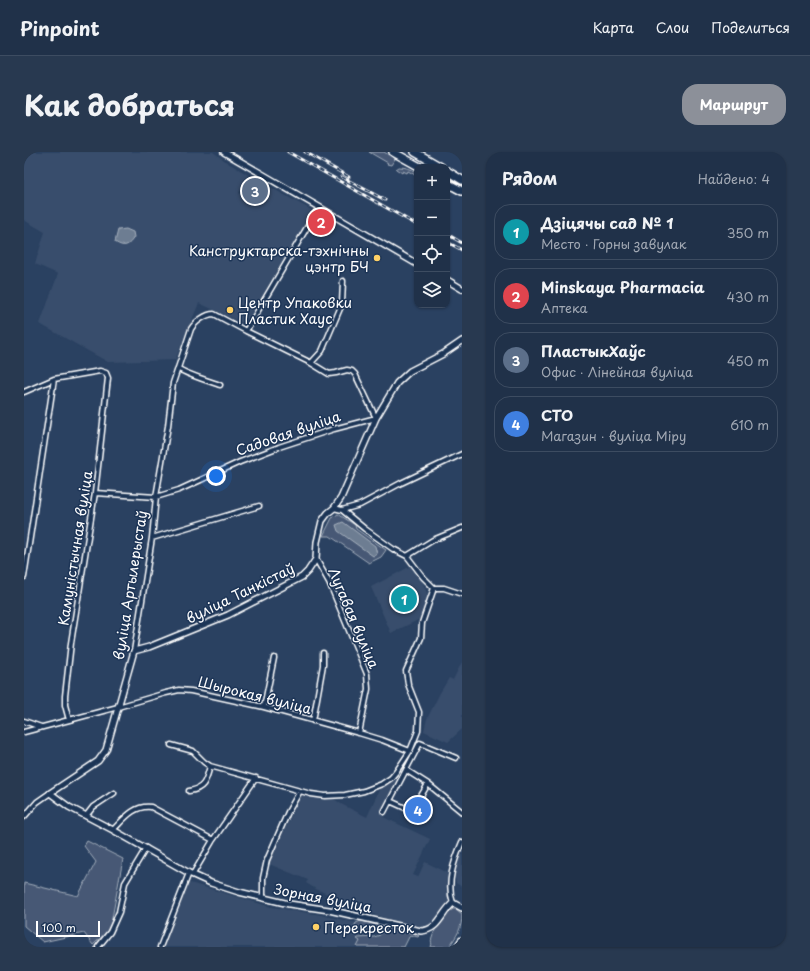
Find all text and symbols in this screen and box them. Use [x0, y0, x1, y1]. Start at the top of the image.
text: Pinpoint [20, 14, 100, 42]
text: Карта [593, 17, 634, 38]
text: Слои [656, 17, 689, 38]
text: Поделиться [711, 17, 790, 38]
text: Как добраться [24, 83, 235, 126]
button: Маршрут [682, 84, 786, 125]
map controls [414, 164, 450, 308]
button: + [414, 164, 450, 200]
text: Рядом [502, 165, 557, 191]
text: Найдено: 4 [698, 169, 770, 188]
pin: 3 [242, 176, 268, 206]
button: − [414, 200, 450, 236]
pin: 2 [308, 207, 334, 237]
text: Дзіцячы сад № 1 [541, 211, 673, 234]
text: 1 [513, 223, 519, 242]
text: 350 m [727, 223, 769, 242]
text: Место · Горны завулак [541, 234, 687, 253]
button: locate [414, 236, 450, 272]
place label: Канструктарска-тэхнічны цэнтр БЧ [189, 240, 369, 277]
marker: Канструктарска-тэхнічны цэнтр БЧ [372, 253, 382, 263]
button: layers [414, 272, 450, 308]
text: Minskaya Pharmacia [541, 275, 705, 298]
text: 2 [511, 287, 521, 306]
text: 430 m [727, 287, 769, 306]
place label: Центр Упаковки Пластик Хаус [238, 292, 352, 329]
text: Аптека [541, 298, 588, 317]
marker: Центр Упаковки Пластик Хаус [225, 305, 235, 315]
text: ПластыкХаўс [541, 339, 646, 362]
text: 3 [512, 351, 520, 370]
text: 450 m [727, 351, 769, 370]
text: Офис · Лінейная вуліца [541, 362, 693, 381]
text: СТО [541, 403, 573, 426]
street label: Садовая вуліца [233, 405, 344, 461]
text: 4 [512, 415, 520, 434]
text: 610 m [730, 415, 769, 434]
text: Магазин · вуліца Міру [541, 426, 686, 445]
your location [206, 466, 226, 486]
street label: Камуністычная вуліца [52, 469, 98, 627]
street label: вуліца Артылерыстаў [108, 509, 152, 661]
street label: вуліца Танкістаў [182, 558, 298, 628]
street label: Лугавая вуліца [323, 564, 385, 672]
pin: 1 [391, 584, 417, 614]
street label: Шырокая вуліца [196, 671, 314, 719]
pin: 4 [405, 795, 431, 825]
street label: Зорная вуліца [272, 878, 374, 918]
place label: Перекресток [324, 917, 415, 938]
scale bar [36, 919, 100, 938]
text: 100 m [42, 919, 76, 936]
marker: Перекресток [311, 922, 321, 932]

